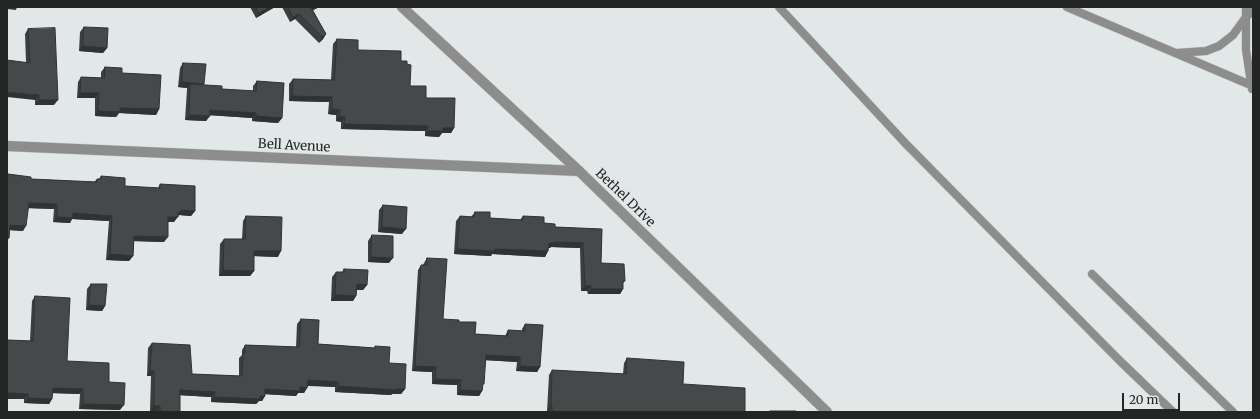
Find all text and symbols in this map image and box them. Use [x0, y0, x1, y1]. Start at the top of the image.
street label: Bell Avenue [257, 136, 331, 156]
street label: Bethel Drive [592, 166, 658, 230]
scale bar [1124, 385, 1182, 411]
text: 20 m [1129, 392, 1158, 407]

